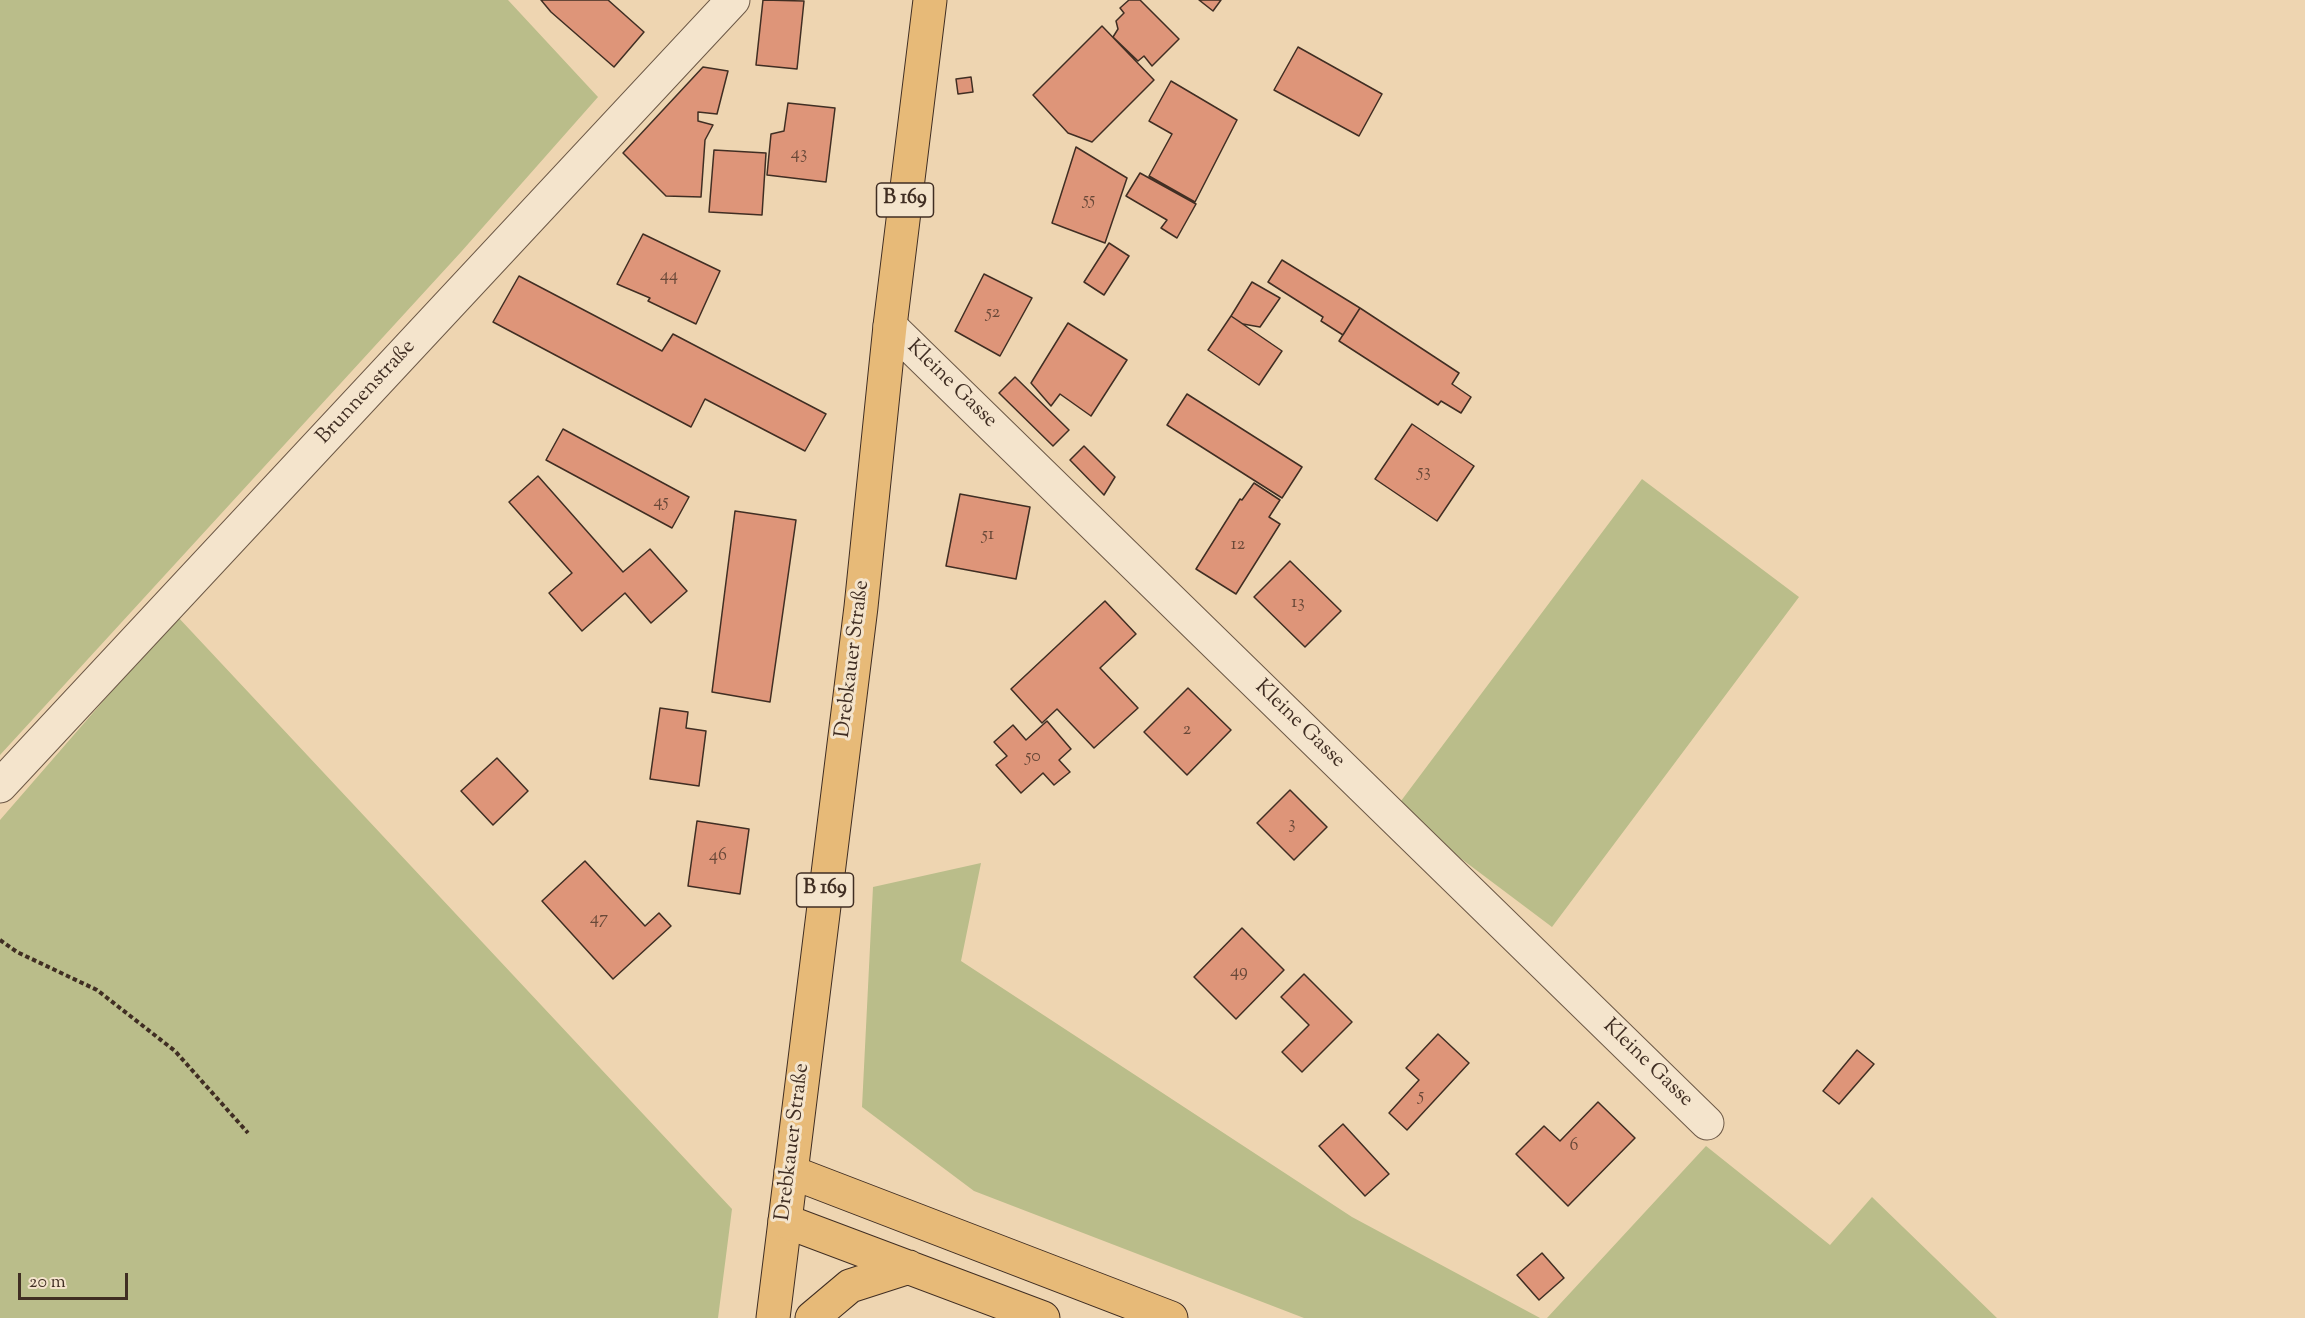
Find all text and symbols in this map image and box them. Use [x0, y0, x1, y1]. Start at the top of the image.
house number: 43 [791, 144, 807, 166]
road number: B 169 [876, 183, 934, 217]
house number: 55 [1083, 190, 1095, 212]
house number: 44 [660, 266, 678, 288]
house number: 52 [986, 303, 1000, 325]
street label: Brunnenstraße [312, 335, 422, 451]
street label: Kleine Gasse [900, 336, 1002, 434]
house number: 53 [1417, 462, 1431, 484]
house number: 45 [653, 492, 669, 514]
house number: 51 [982, 525, 994, 547]
house number: 12 [1231, 535, 1245, 557]
street label: Drebkauer Straße [832, 579, 876, 739]
house number: 13 [1291, 593, 1305, 615]
street label: Kleine Gasse [1248, 676, 1350, 774]
house number: 2 [1183, 720, 1191, 742]
house number: 50 [1025, 747, 1041, 769]
house number: 3 [1288, 814, 1296, 836]
house number: 46 [709, 846, 727, 868]
road number: B 169 [796, 873, 854, 907]
house number: 47 [590, 909, 608, 931]
house number: 49 [1230, 962, 1248, 984]
street label: Kleine Gasse [1596, 1015, 1698, 1113]
street label: Drebkauer Straße [772, 1062, 816, 1222]
house number: 5 [1418, 1086, 1424, 1108]
house number: 6 [1570, 1136, 1578, 1158]
scale bar [21, 1261, 130, 1299]
text: 20 m [29, 1270, 66, 1296]

